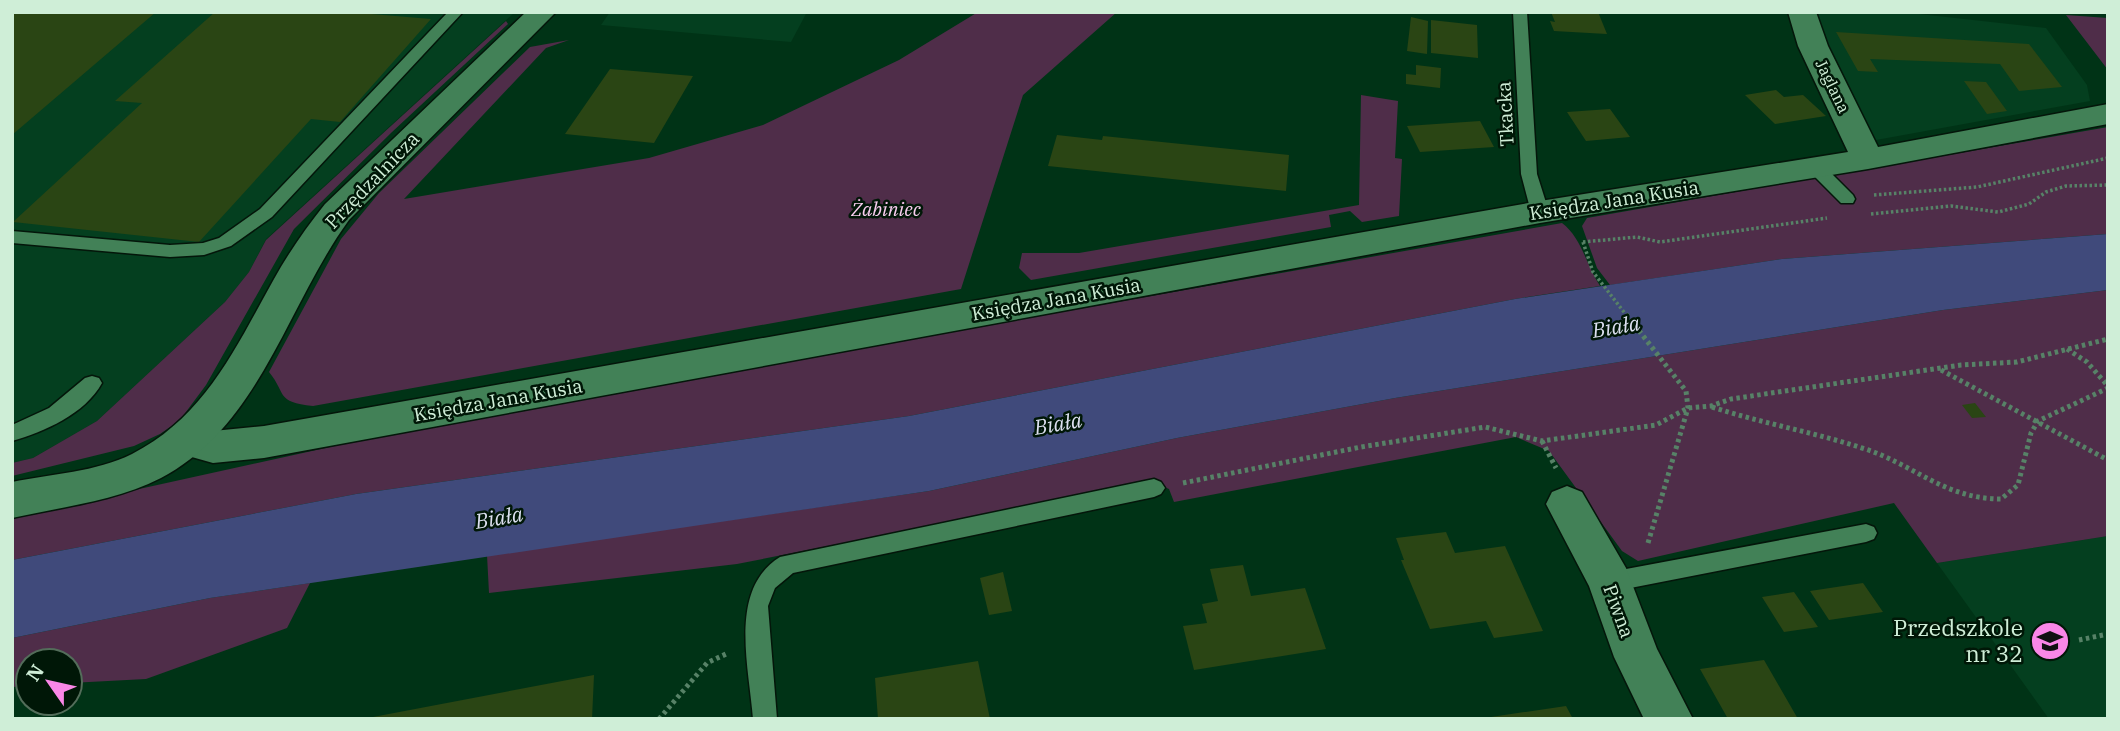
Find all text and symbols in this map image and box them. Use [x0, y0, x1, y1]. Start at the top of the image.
street label: Jaglana [1811, 56, 1855, 116]
street label: Tkacka [1491, 81, 1519, 147]
street label: Przędzalnicza [320, 127, 424, 233]
street label: Księdza Jana Kusia [1528, 175, 1700, 225]
park label: Żabiniec [850, 197, 921, 221]
street label: Księdza Jana Kusia [970, 272, 1142, 326]
water label: Biała [1589, 308, 1643, 344]
street label: Księdza Jana Kusia [412, 373, 584, 427]
water label: Biała [1031, 405, 1085, 441]
water label: Biała [472, 499, 526, 535]
street label: Piwna [1598, 581, 1640, 641]
place label: Przedszkole nr 32 [1893, 612, 2023, 668]
school or university icon: Przedszkole nr 32 [2029, 620, 2071, 662]
north arrow [14, 647, 84, 717]
text: N [21, 660, 49, 685]

